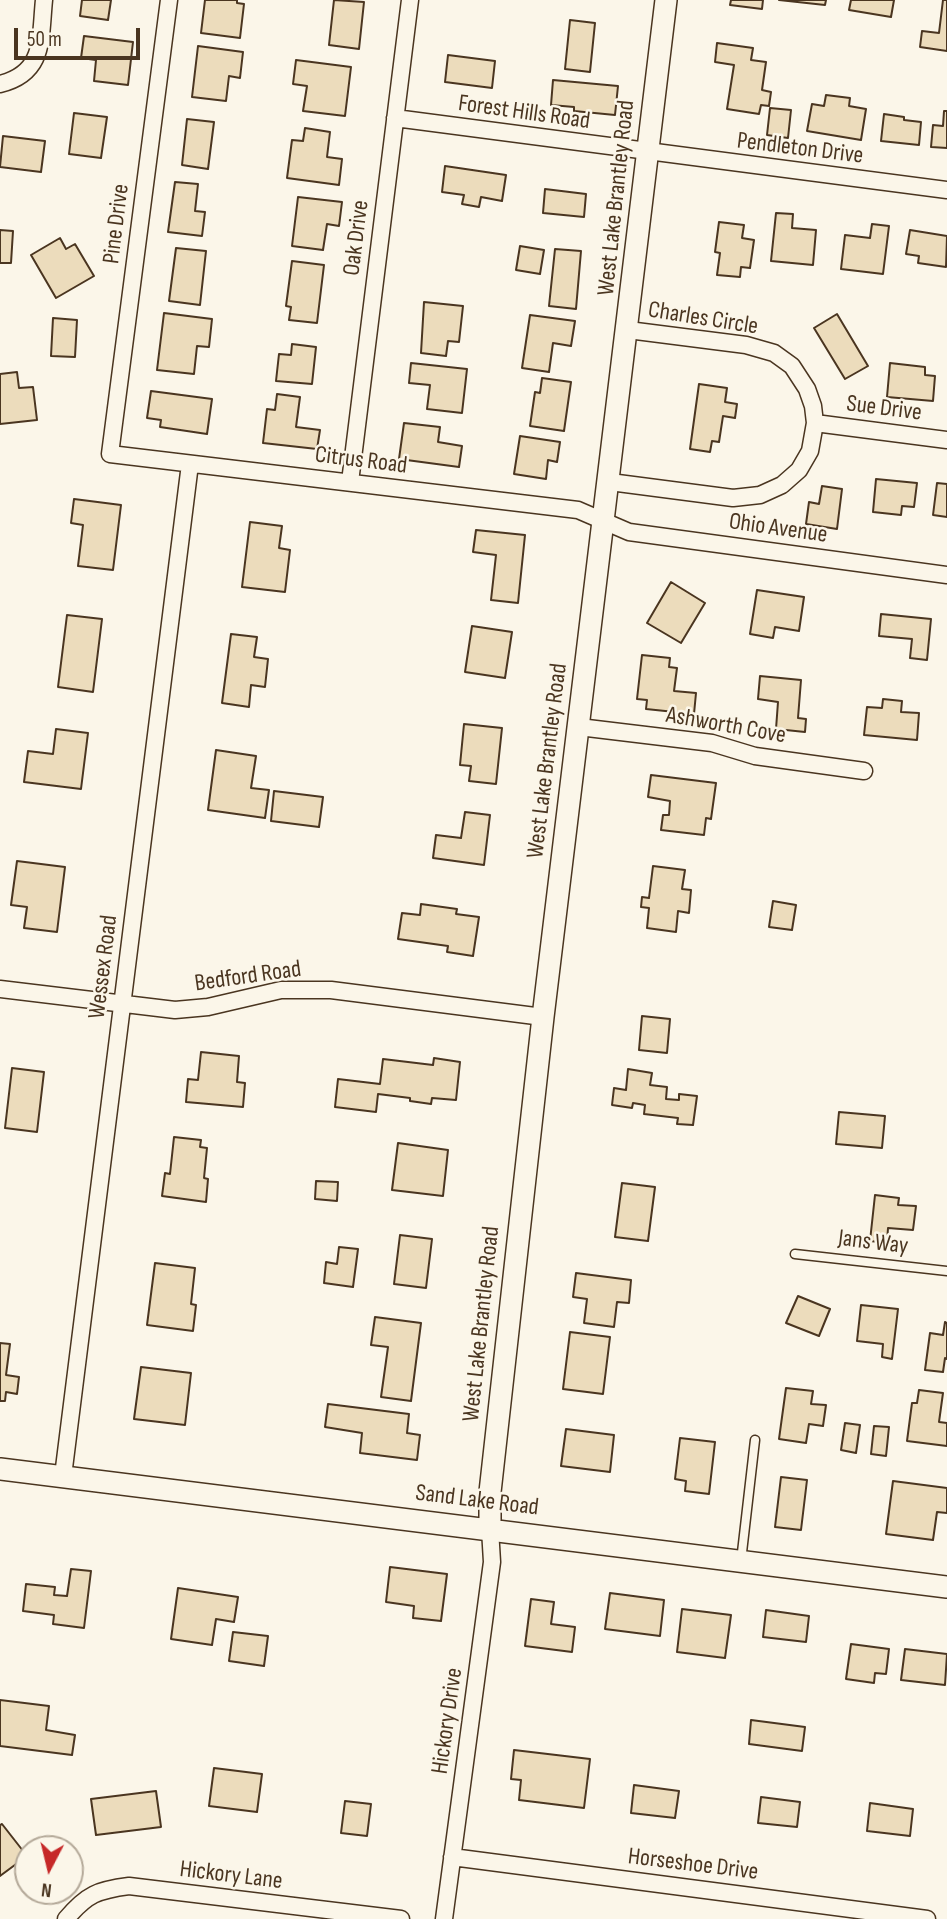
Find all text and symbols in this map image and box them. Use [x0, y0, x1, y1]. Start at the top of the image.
scale bar [18, 14, 144, 58]
text: 50 m [27, 27, 62, 52]
street label: Forest Hills Road [456, 90, 592, 136]
street label: West Lake Brantley Road [592, 99, 642, 297]
street label: Pendleton Drive [735, 127, 865, 171]
street label: Pine Drive [98, 182, 136, 266]
street label: Oak Drive [338, 199, 376, 277]
street label: Charles Circle [646, 296, 760, 342]
street label: Sue Drive [845, 390, 923, 428]
street label: Citrus Road [313, 441, 409, 481]
street label: Ohio Avenue [727, 508, 829, 550]
street label: West Lake Brantley Road [522, 662, 574, 860]
street label: Ashworth Cove [664, 701, 788, 751]
street label: Wessex Road [83, 914, 125, 1020]
street label: Bedford Road [193, 955, 303, 999]
street label: Jans Way [836, 1224, 910, 1262]
street label: West Lake Brantley Road [457, 1225, 507, 1423]
street label: Sand Lake Road [414, 1479, 540, 1523]
street label: Hickory Drive [426, 1666, 470, 1776]
north arrow [14, 1835, 84, 1905]
street label: Horseshoe Drive [626, 1843, 760, 1887]
street label: Hickory Lane [178, 1855, 284, 1897]
text: N [40, 1877, 53, 1901]

